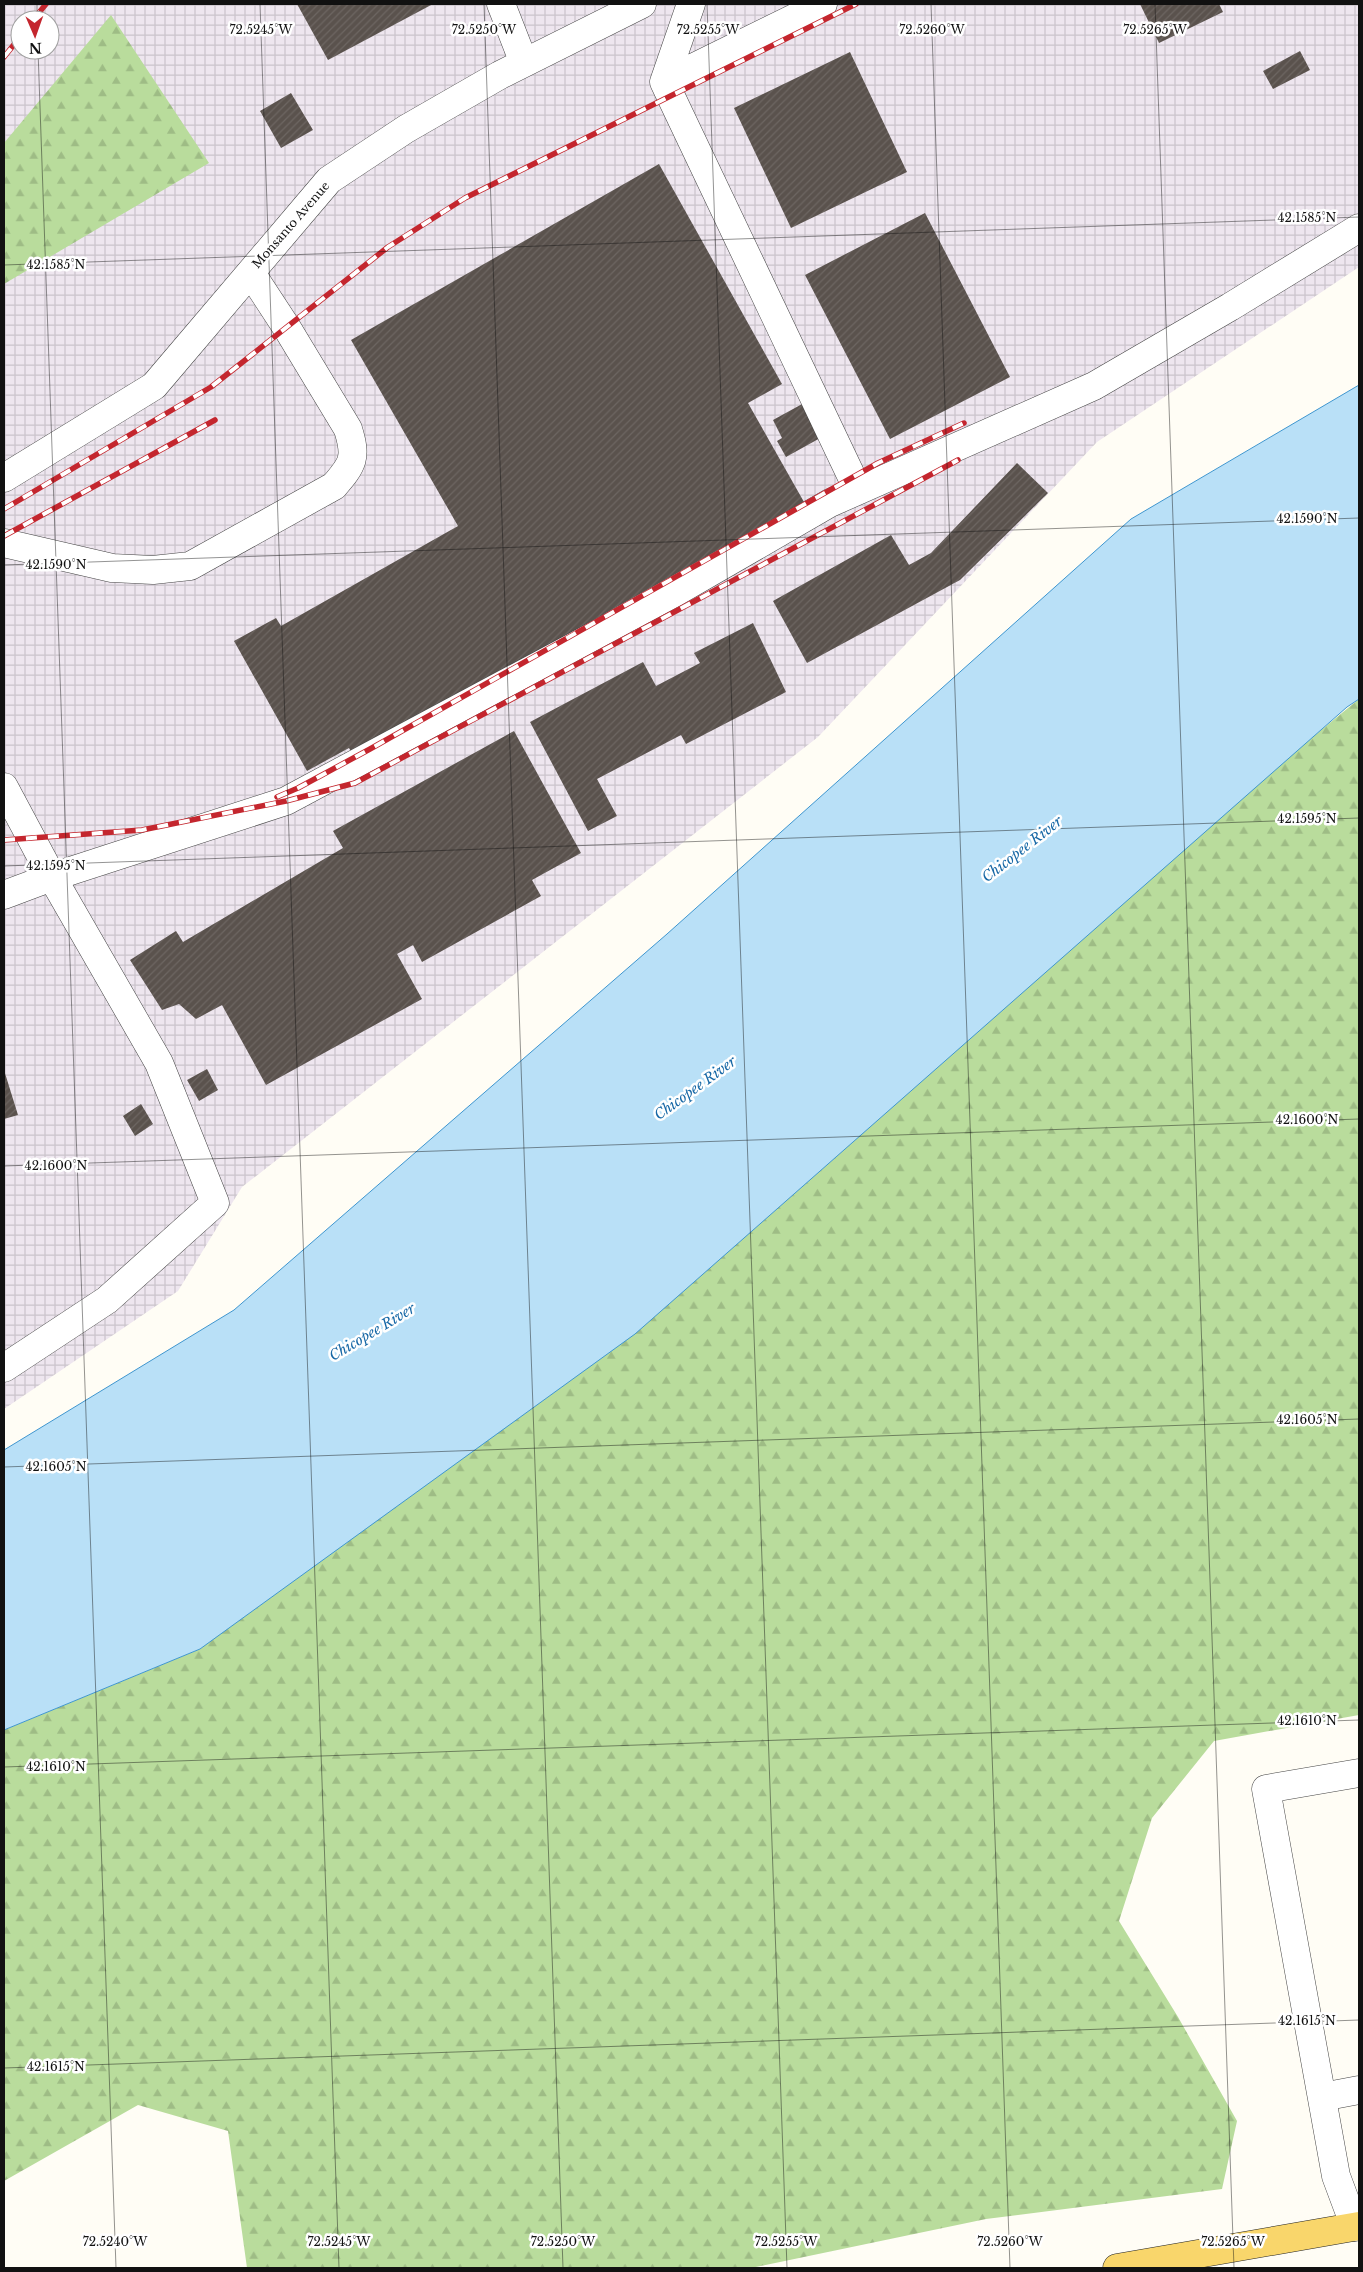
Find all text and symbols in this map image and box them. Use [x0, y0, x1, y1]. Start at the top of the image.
north arrow [10, 10, 60, 60]
text: 72.5245°W [230, 22, 293, 37]
text: 72.5250°W [452, 22, 517, 37]
text: 72.5255°W [677, 22, 740, 37]
text: 72.5260°W [899, 22, 966, 37]
text: 72.5265°W [1123, 22, 1188, 37]
text: N [29, 39, 42, 57]
street label: Monsanto Avenue [249, 178, 333, 271]
text: 42.1585°N [1278, 210, 1337, 225]
text: 42.1585°N [27, 257, 86, 272]
text: 42.1590°N [1276, 511, 1338, 526]
text: 42.1590°N [25, 557, 87, 572]
text: 42.1595°N [1277, 811, 1337, 826]
water label: Chicopee River [978, 812, 1066, 886]
text: 42.1595°N [26, 858, 86, 873]
water label: Chicopee River [650, 1052, 740, 1124]
text: 42.1600°N [1276, 1112, 1339, 1127]
text: 42.1600°N [25, 1158, 88, 1173]
water label: Chicopee River [326, 1299, 419, 1365]
text: 42.1605°N [1276, 1412, 1338, 1427]
text: 42.1605°N [25, 1459, 87, 1474]
text: 42.1610°N [1277, 1713, 1337, 1728]
text: 42.1610°N [26, 1759, 86, 1774]
text: 42.1615°N [1278, 2013, 1336, 2028]
text: 42.1615°N [27, 2059, 85, 2074]
text: 72.5240°W [83, 2234, 148, 2249]
text: 72.5245°W [308, 2234, 371, 2249]
text: 72.5250°W [531, 2234, 596, 2249]
text: 72.5255°W [755, 2234, 818, 2249]
text: 72.5260°W [977, 2234, 1044, 2249]
text: 72.5265°W [1201, 2234, 1266, 2249]

